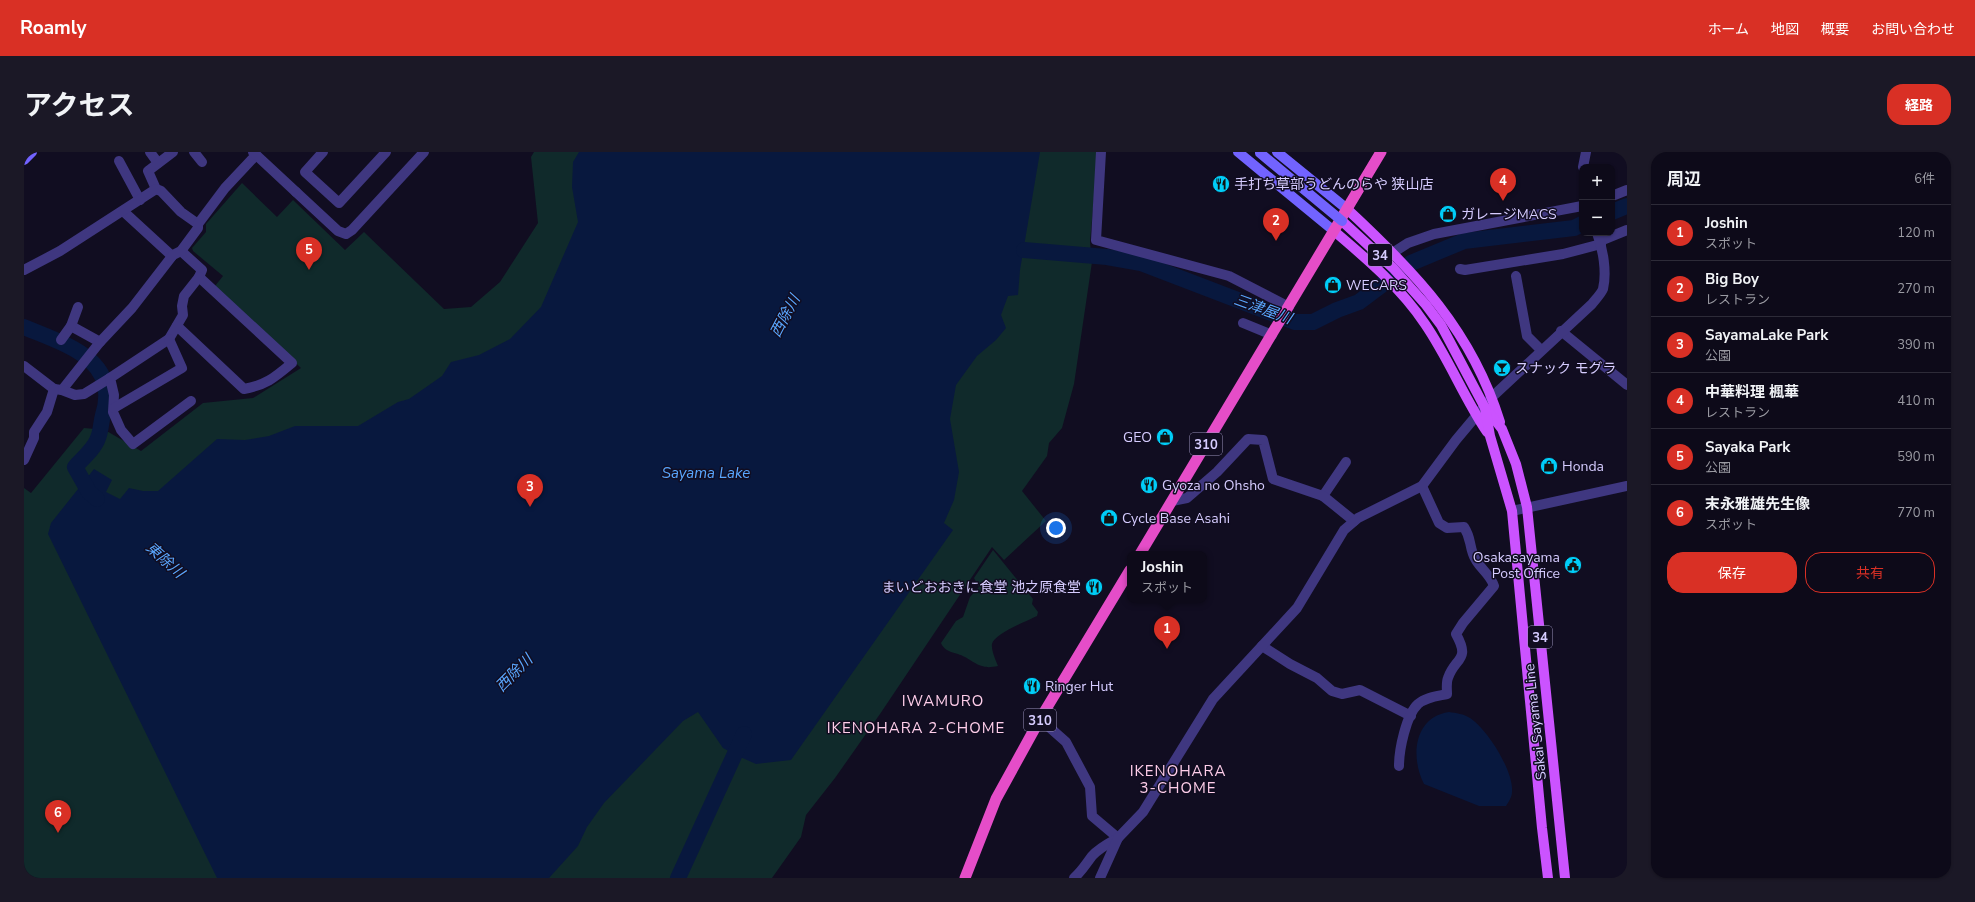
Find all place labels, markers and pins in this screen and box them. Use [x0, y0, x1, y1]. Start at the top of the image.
pin: 4 [1490, 168, 1516, 201]
restaurant icon: 手打ち草部うどんのらや 狭山店 [1211, 174, 1231, 194]
place label: 手打ち草部うどんのらや 狭山店 [1234, 175, 1434, 194]
shop icon: ガレージMACS [1438, 204, 1458, 224]
place label: ガレージMACS [1461, 205, 1557, 224]
pin: 2 [1263, 208, 1289, 241]
pin: 5 [296, 237, 322, 270]
shop icon: WECARS [1323, 275, 1343, 295]
place label: WECARS [1346, 276, 1407, 295]
bar icon: スナック モグラ [1492, 358, 1512, 378]
place label: スナック モグラ [1515, 359, 1617, 378]
shop icon: GEO [1155, 427, 1175, 447]
place label: GEO [1123, 428, 1152, 447]
shop icon: Honda [1539, 456, 1559, 476]
place label: Honda [1562, 457, 1604, 476]
pin: 3 [517, 474, 543, 507]
restaurant icon: Gyoza no Ohsho [1139, 475, 1159, 495]
place label: Gyoza no Ohsho [1162, 476, 1265, 495]
shop icon: Cycle Base Asahi [1099, 508, 1119, 528]
place label: Cycle Base Asahi [1122, 509, 1230, 528]
place label: Osakasayama Post Office [1473, 548, 1560, 583]
public building icon: Osakasayama Post Office [1563, 555, 1583, 575]
restaurant icon: まいどおおきに食堂 池之原食堂 [1084, 577, 1104, 597]
place label: まいどおおきに食堂 池之原食堂 [881, 578, 1081, 597]
pin: 1 [1154, 616, 1180, 649]
restaurant icon: Ringer Hut [1022, 676, 1042, 696]
place label: Ringer Hut [1045, 677, 1113, 696]
pin: 6 [45, 800, 71, 833]

